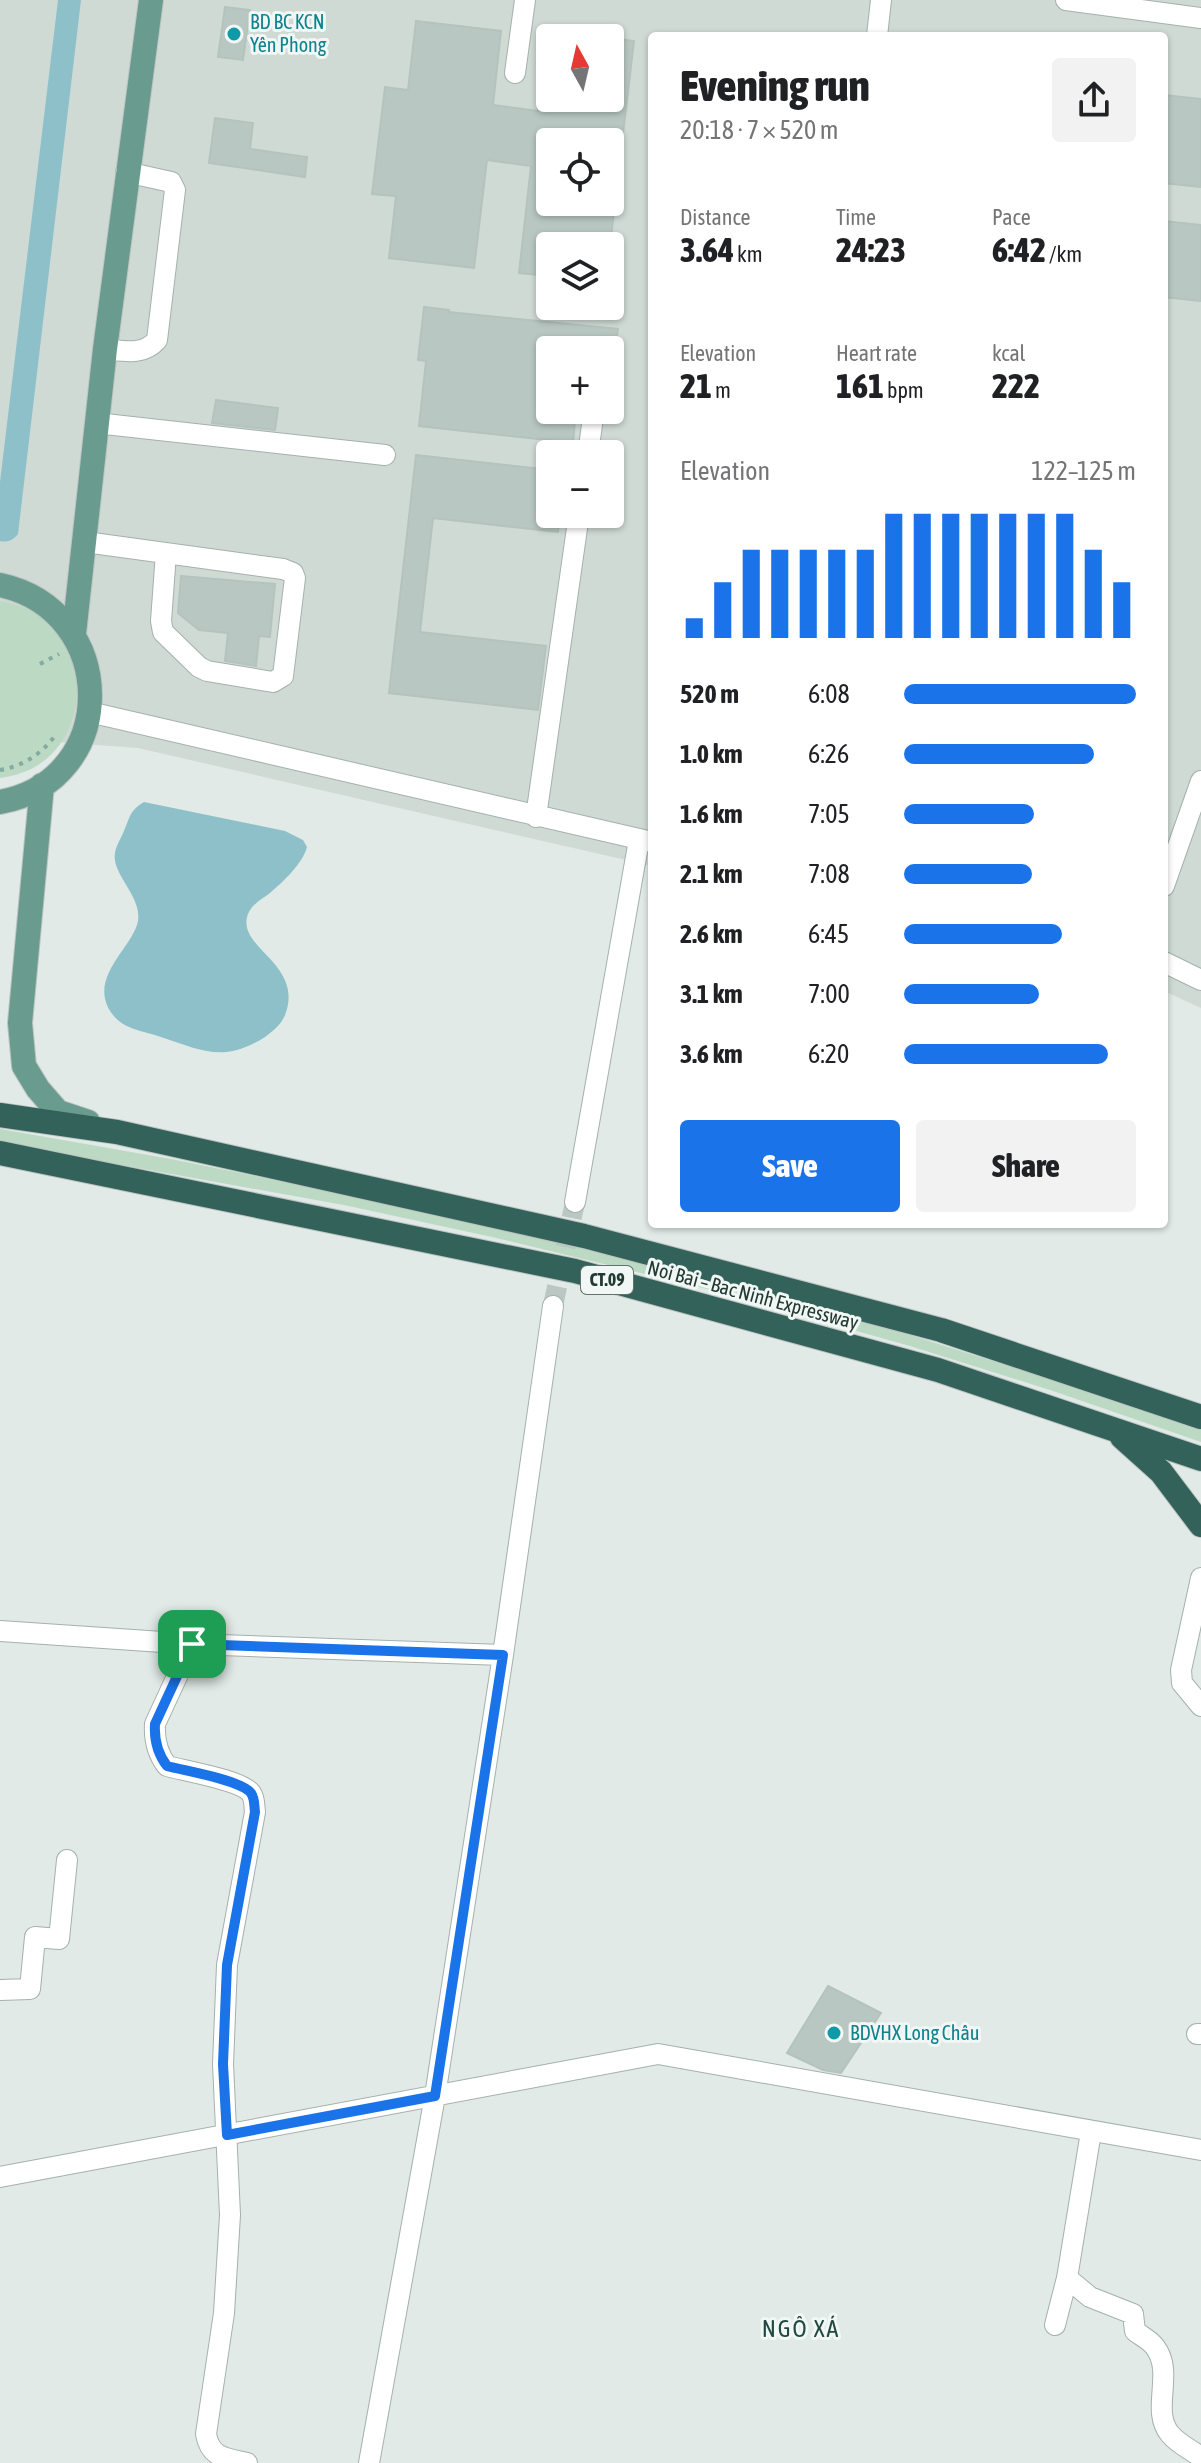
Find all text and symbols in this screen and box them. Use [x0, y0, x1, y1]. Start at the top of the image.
place label: BD BC KCN Yên Phong [250, 10, 327, 56]
north arrow [536, 24, 624, 112]
map controls [536, 24, 624, 528]
marker: BD BC KCN Yên Phong [225, 25, 243, 43]
button: share [1052, 58, 1136, 142]
text: Evening run [680, 60, 870, 110]
text: 20:18 · 7 × 520 m [680, 115, 839, 145]
button: locate [536, 128, 624, 216]
text: Distance [680, 204, 751, 230]
text: Time [836, 204, 876, 230]
text: Pace [992, 204, 1031, 230]
text: 3.64 [680, 230, 734, 269]
text: 24:23 [836, 230, 906, 269]
text: 6:42 [992, 230, 1046, 269]
button: layers [536, 232, 624, 320]
text: km [734, 241, 763, 267]
text: /km [1046, 241, 1082, 267]
button: + [536, 336, 624, 424]
text: Elevation [680, 340, 756, 366]
text: Heart rate [836, 340, 917, 366]
text: kcal [992, 340, 1025, 366]
text: 21 [680, 366, 712, 405]
text: 161 [836, 366, 884, 405]
text: 222 [992, 366, 1040, 405]
text: m [712, 377, 731, 403]
text: bpm [884, 377, 924, 403]
button: − [536, 440, 624, 528]
text: Elevation [680, 456, 770, 486]
text: 122–125 m [1031, 456, 1136, 486]
text: 520 m [680, 679, 739, 709]
text: 6:08 [808, 679, 850, 709]
text: 1.0 km [680, 739, 743, 769]
text: 6:26 [808, 739, 849, 769]
text: 1.6 km [680, 799, 743, 829]
text: 7:05 [808, 799, 850, 829]
text: 2.1 km [680, 859, 743, 889]
text: 7:08 [808, 859, 850, 889]
text: 2.6 km [680, 919, 743, 949]
text: 6:45 [808, 919, 849, 949]
text: 3.1 km [680, 979, 743, 1009]
text: 7:00 [808, 979, 850, 1009]
text: 3.6 km [680, 1039, 743, 1069]
text: 6:20 [808, 1039, 849, 1069]
button: Save [680, 1120, 900, 1212]
button: Share [916, 1120, 1136, 1212]
street label: Noi Bai – Bac Ninh Expressway [645, 1255, 861, 1334]
road number: CT.09 [581, 1266, 633, 1294]
pin [158, 1610, 226, 1678]
icon: arrive [170, 1622, 214, 1666]
place label: BDVHX Long Châu [850, 2021, 979, 2044]
marker: BDVHX Long Châu [825, 2024, 843, 2042]
district label: NGÔ XÁ [762, 2315, 840, 2342]

